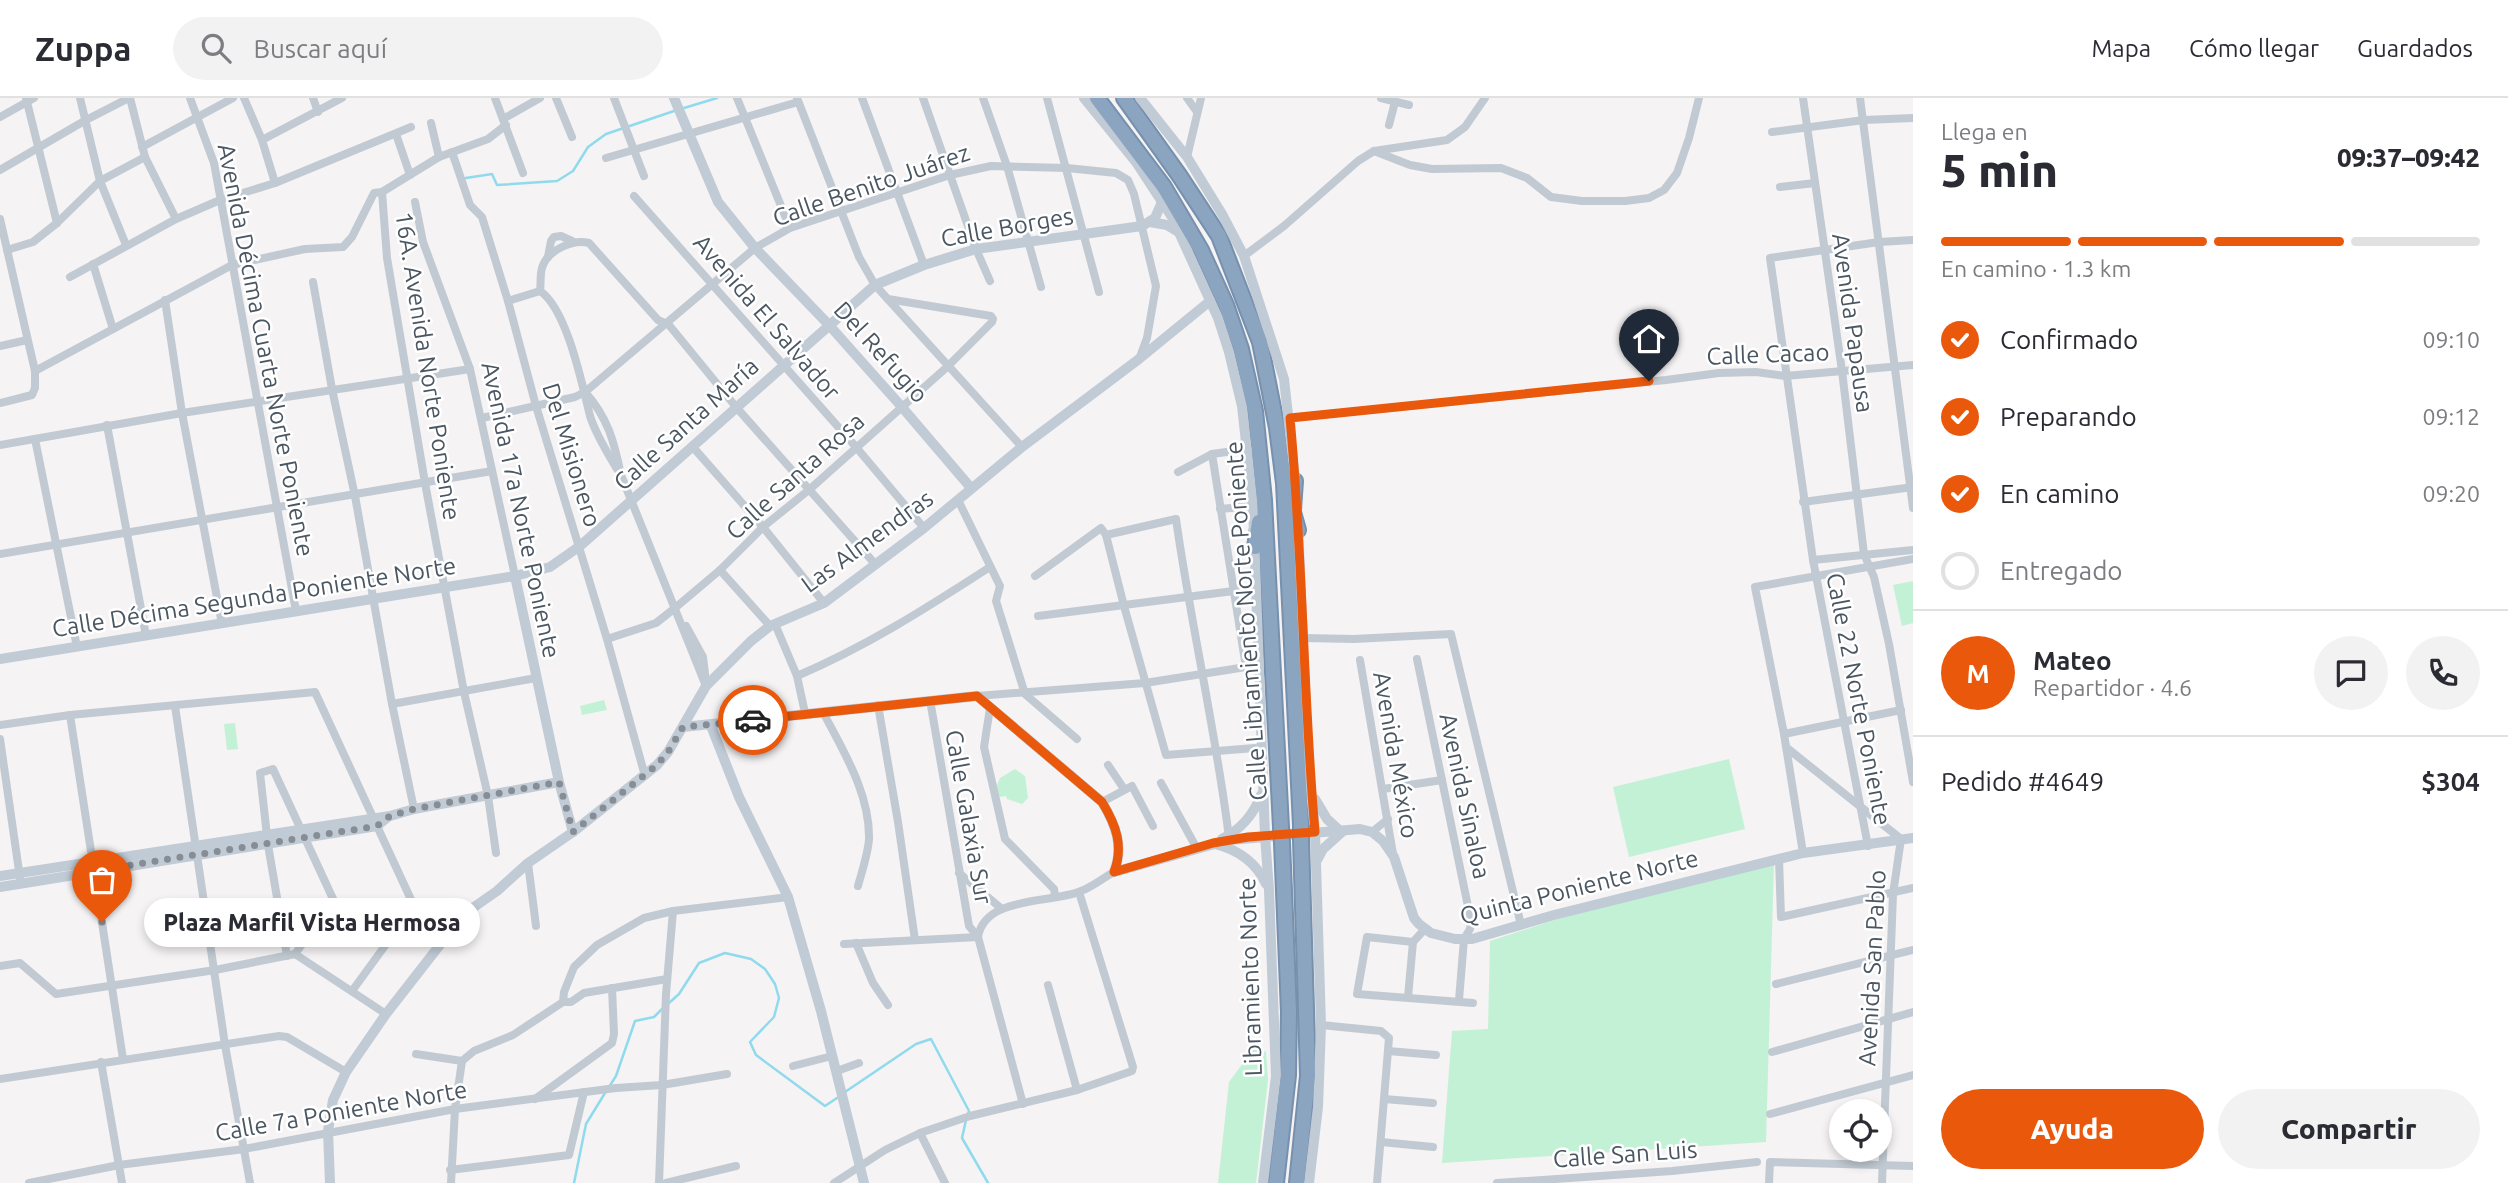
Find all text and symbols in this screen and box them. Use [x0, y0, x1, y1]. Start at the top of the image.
search box [173, 17, 663, 80]
icon: search [197, 29, 235, 67]
text: Zuppa [35, 30, 131, 67]
text: Buscar aquí [253, 34, 387, 63]
text: Mapa [2091, 35, 2151, 62]
text: Cómo llegar [2189, 35, 2319, 62]
text: Guardados [2357, 35, 2473, 62]
text: Llega en [1941, 119, 2028, 144]
street label: Calle Benito Juárez [769, 139, 973, 231]
street label: Avenida Décima Cuarta Norte Poniente [213, 141, 319, 559]
text: 09:37–09:42 [2337, 143, 2480, 172]
text: 5 min [1941, 144, 2058, 196]
street label: Calle Borges [939, 202, 1075, 252]
street label: 16A. Avenida Norte Poniente [390, 210, 466, 522]
street label: Avenida El Salvador [688, 229, 846, 405]
street label: Avenida Papausa [1827, 232, 1879, 414]
text: En camino · 1.3 km [1941, 256, 2131, 281]
street label: Del Refugio [829, 296, 933, 408]
pin [1619, 309, 1679, 381]
icon: home [1630, 320, 1668, 358]
icon: check [1941, 321, 1979, 359]
text: Confirmado [2000, 325, 2138, 354]
text: 09:10 [2422, 327, 2480, 352]
street label: Calle Cacao [1706, 338, 1830, 370]
street label: Calle Santa María [608, 352, 764, 496]
street label: Avenida 17a Norte Poniente [476, 359, 566, 661]
street label: Del Misionero [537, 380, 607, 530]
icon: check [1941, 398, 1979, 436]
text: Preparando [2000, 402, 2137, 431]
text: 09:12 [2422, 404, 2480, 429]
street label: Calle Santa Rosa [721, 407, 869, 545]
street label: Calle Libramiento Norte Poniente [1220, 441, 1272, 801]
icon: check [1941, 475, 1979, 513]
text: En camino [2000, 479, 2120, 508]
text: 09:20 [2422, 481, 2480, 506]
street label: Las Almendras [796, 484, 938, 598]
street label: Calle Décima Segunda Poniente Norte [50, 552, 458, 642]
text: Entregado [2000, 556, 2123, 585]
street label: Calle 22 Norte Poniente [1821, 570, 1897, 828]
button: chat [2314, 636, 2388, 710]
button: phone [2406, 636, 2480, 710]
text: Mateo [2033, 646, 2112, 675]
text: M [1966, 659, 1990, 688]
street label: Avenida México [1368, 670, 1424, 840]
text: Repartidor · 4.6 [2033, 675, 2192, 700]
courier [718, 685, 788, 755]
icon: car [734, 701, 772, 739]
street label: Avenida Sinaloa [1434, 711, 1496, 881]
street label: Calle Galaxia Sur [940, 728, 998, 906]
text: Pedido #4649 [1941, 767, 2104, 796]
text: $304 [2421, 767, 2480, 796]
street label: Quinta Poniente Norte [1457, 844, 1701, 930]
pin [72, 850, 132, 922]
icon: bag [83, 861, 121, 899]
street label: Avenida San Pablo [1853, 869, 1891, 1067]
street label: Libramiento Norte [1233, 877, 1267, 1077]
callout: Plaza Marfil Vista Hermosa [144, 898, 480, 946]
text: Plaza Marfil Vista Hermosa [163, 910, 461, 935]
street label: Calle 7a Poniente Norte [213, 1076, 469, 1146]
button: Ayuda [1941, 1089, 2204, 1169]
button: Compartir [2218, 1089, 2480, 1169]
map controls [1829, 1099, 1892, 1162]
button: locate [1829, 1099, 1892, 1162]
street label: Calle San Luis [1552, 1135, 1698, 1173]

